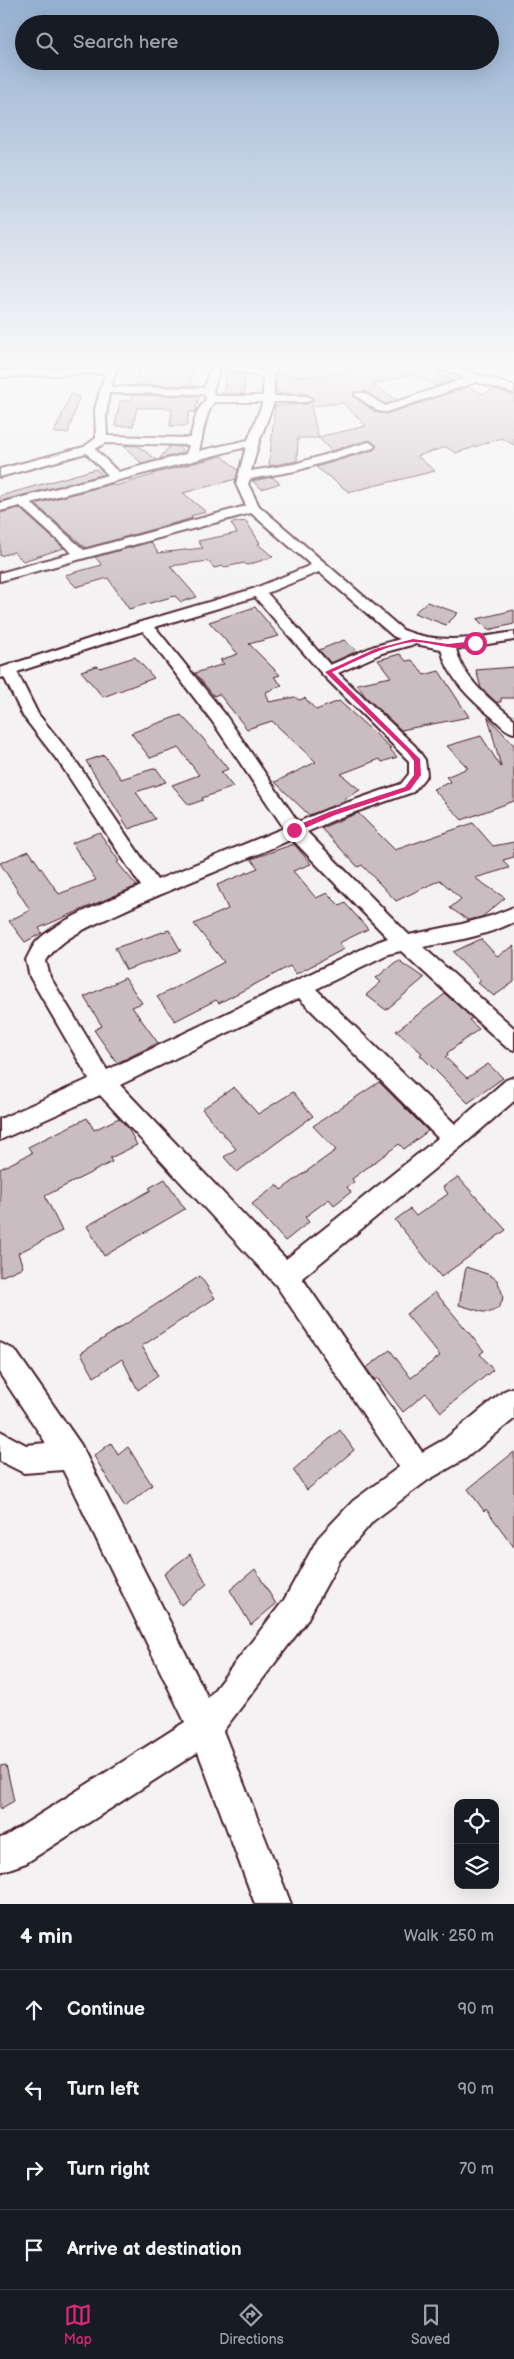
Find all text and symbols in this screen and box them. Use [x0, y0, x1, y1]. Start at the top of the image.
search box [15, 15, 499, 70]
icon: search [33, 29, 61, 57]
text: Search here [73, 31, 178, 54]
route start [464, 632, 487, 655]
route end [283, 819, 306, 842]
map controls [454, 1799, 499, 1889]
button: locate [454, 1799, 499, 1844]
button: layers [454, 1844, 499, 1889]
text: 4 min [20, 1924, 73, 1949]
text: Walk · 250 m [404, 1927, 494, 1946]
icon: ahead [20, 1996, 48, 2024]
text: Continue [67, 1998, 145, 2021]
text: 90 m [458, 2000, 494, 2019]
icon: left [20, 2076, 48, 2104]
text: Turn left [67, 2078, 139, 2101]
text: 90 m [458, 2080, 494, 2099]
icon: right [20, 2156, 48, 2184]
text: Turn right [67, 2158, 150, 2181]
text: 70 m [459, 2160, 494, 2179]
icon: arrive [20, 2236, 48, 2264]
text: Arrive at destination [67, 2238, 242, 2261]
tab: Map [64, 2301, 92, 2348]
tab: Directions [219, 2301, 284, 2348]
tab: Saved [411, 2301, 450, 2348]

